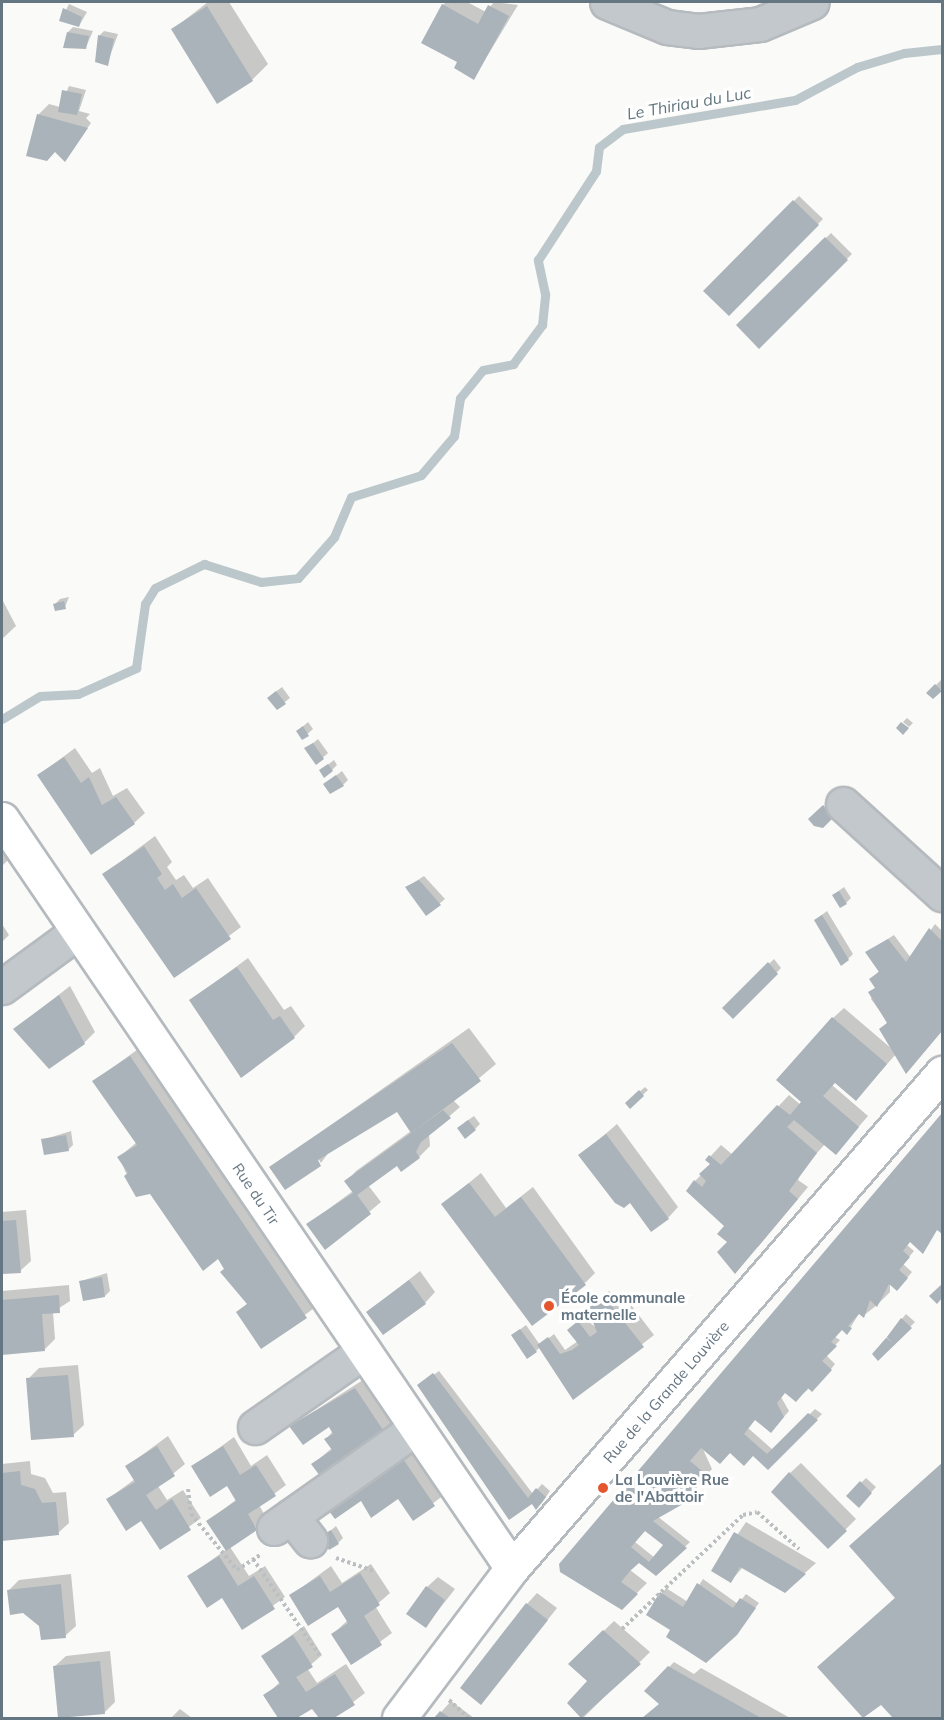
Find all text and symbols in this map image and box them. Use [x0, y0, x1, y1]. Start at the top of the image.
water label: Le Thiriau du Luc [625, 83, 753, 123]
street label: Rue du Tir [229, 1160, 283, 1228]
place label: École communale maternelle [561, 1288, 685, 1323]
marker: École communale maternelle [542, 1299, 556, 1313]
street label: Rue de la Grande Louvière [599, 1317, 733, 1467]
place label: La Louvière Rue de l'Abattoir [615, 1470, 729, 1505]
marker: La Louvière Rue de l'Abattoir [596, 1481, 610, 1495]

